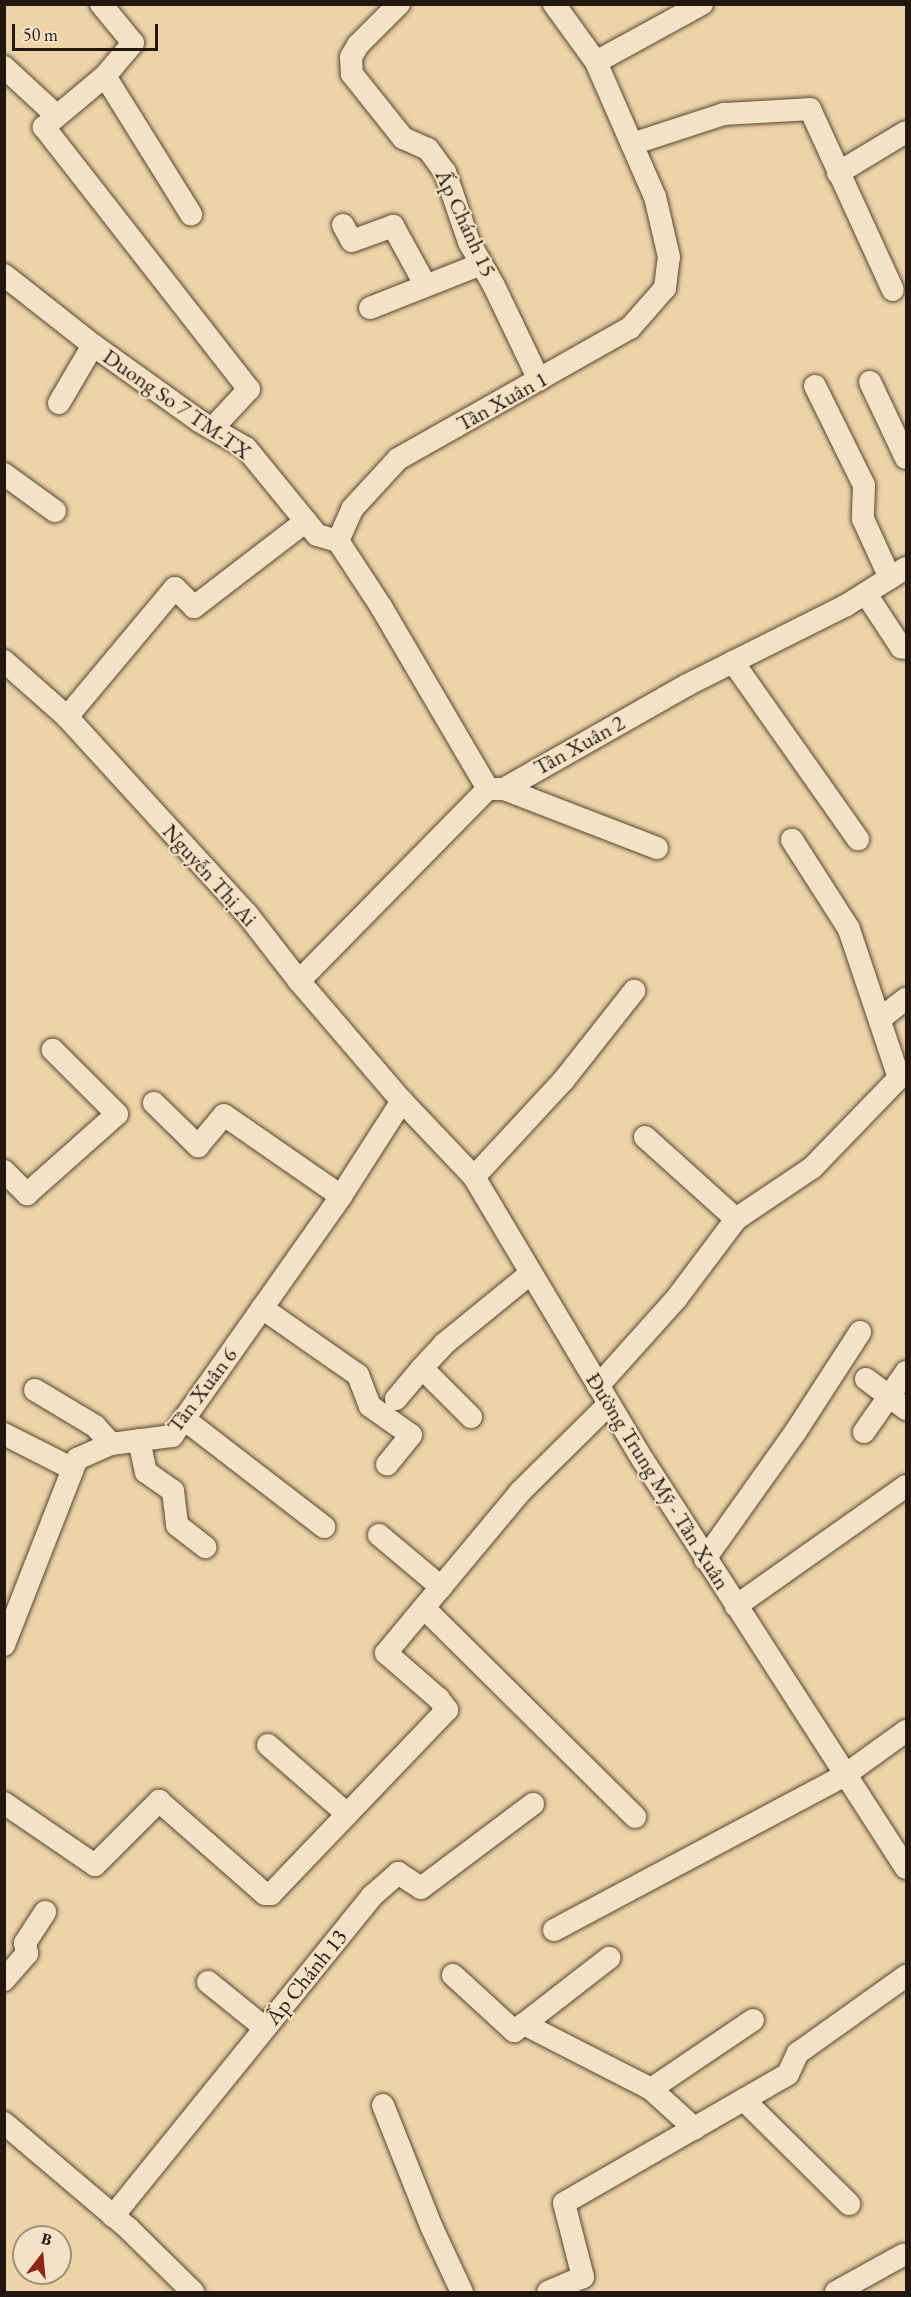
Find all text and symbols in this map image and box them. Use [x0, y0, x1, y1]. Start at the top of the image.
scale bar [15, 12, 160, 50]
text: 50 m [23, 23, 58, 46]
street label: Ấp Chánh 15 [430, 165, 502, 281]
street label: Duong So 7 TM-TX [98, 343, 256, 465]
street label: Tân Xuân 1 [452, 365, 552, 437]
street label: Tân Xuân 2 [529, 709, 629, 781]
street label: Nguyễn Thị Ai [157, 818, 263, 932]
street label: Tân Xuân 6 [161, 1342, 243, 1438]
street label: Đường Trung Mỹ - Tân Xuân [580, 1368, 736, 1594]
street label: Ấp Chánh 13 [259, 1924, 353, 2030]
north arrow [12, 2225, 72, 2285]
text: B [39, 2228, 54, 2251]

